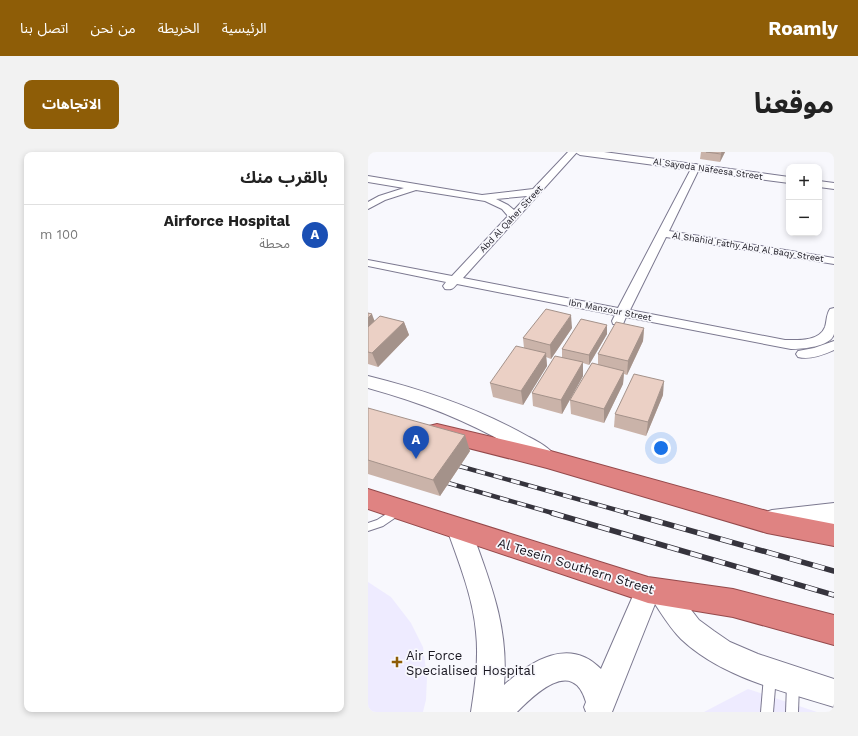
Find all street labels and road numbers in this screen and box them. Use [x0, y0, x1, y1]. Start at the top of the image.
street label: Al Sayeda Nafeesa Street [653, 156, 764, 182]
street label: Abd Al Qaher Street [477, 183, 545, 254]
street label: Al Shahid Fathy Abd Al Baqy Street [671, 230, 825, 264]
street label: Ibn Manzour Street [568, 297, 653, 323]
street label: Al Tesein Southern Street [496, 535, 656, 597]

